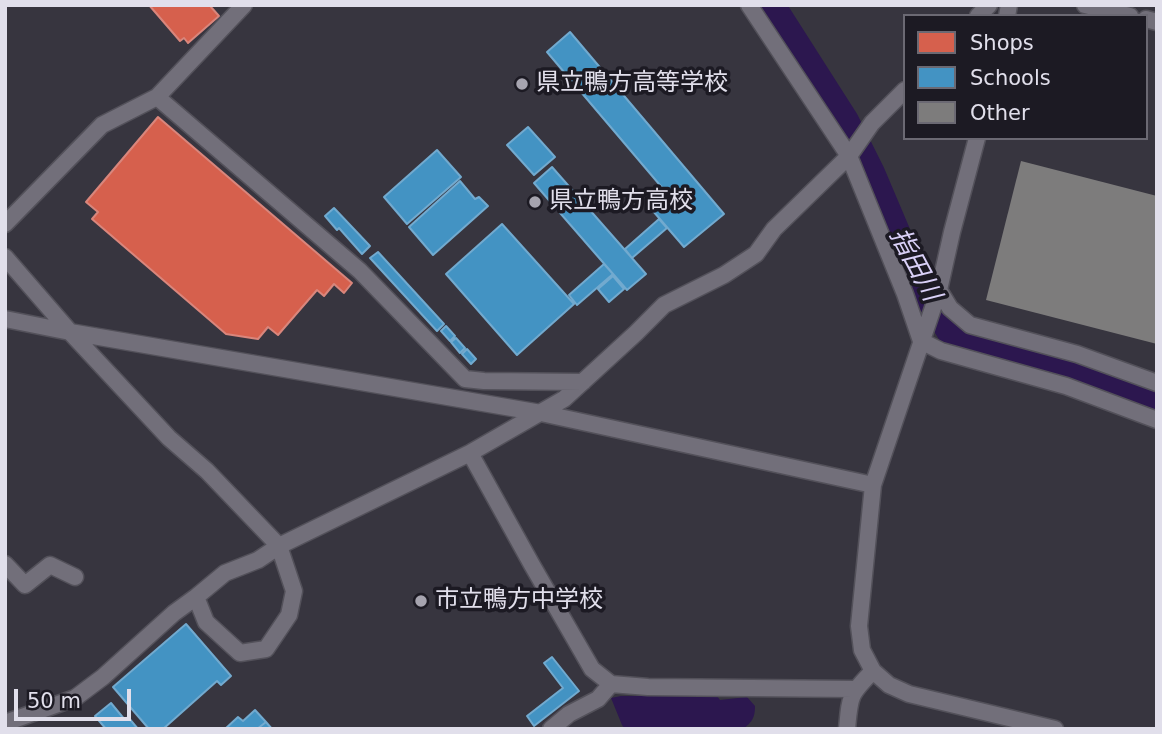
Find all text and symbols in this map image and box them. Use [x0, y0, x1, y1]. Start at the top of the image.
legend [903, 14, 1148, 140]
text: Shops [970, 31, 1034, 55]
text: Schools [970, 66, 1051, 90]
place label: 県立鴨方高等学校 [536, 70, 728, 98]
marker: 県立鴨方高等学校 [514, 76, 530, 92]
text: Other [970, 101, 1030, 125]
place label: 県立鴨方高校 [549, 188, 693, 216]
marker: 県立鴨方高校 [527, 194, 543, 210]
water label: 指田川 [882, 223, 946, 307]
place label: 市立鴨方中学校 [435, 587, 603, 615]
marker: 市立鴨方中学校 [413, 593, 429, 609]
scale bar [18, 674, 135, 718]
text: 50 m [27, 689, 81, 713]

